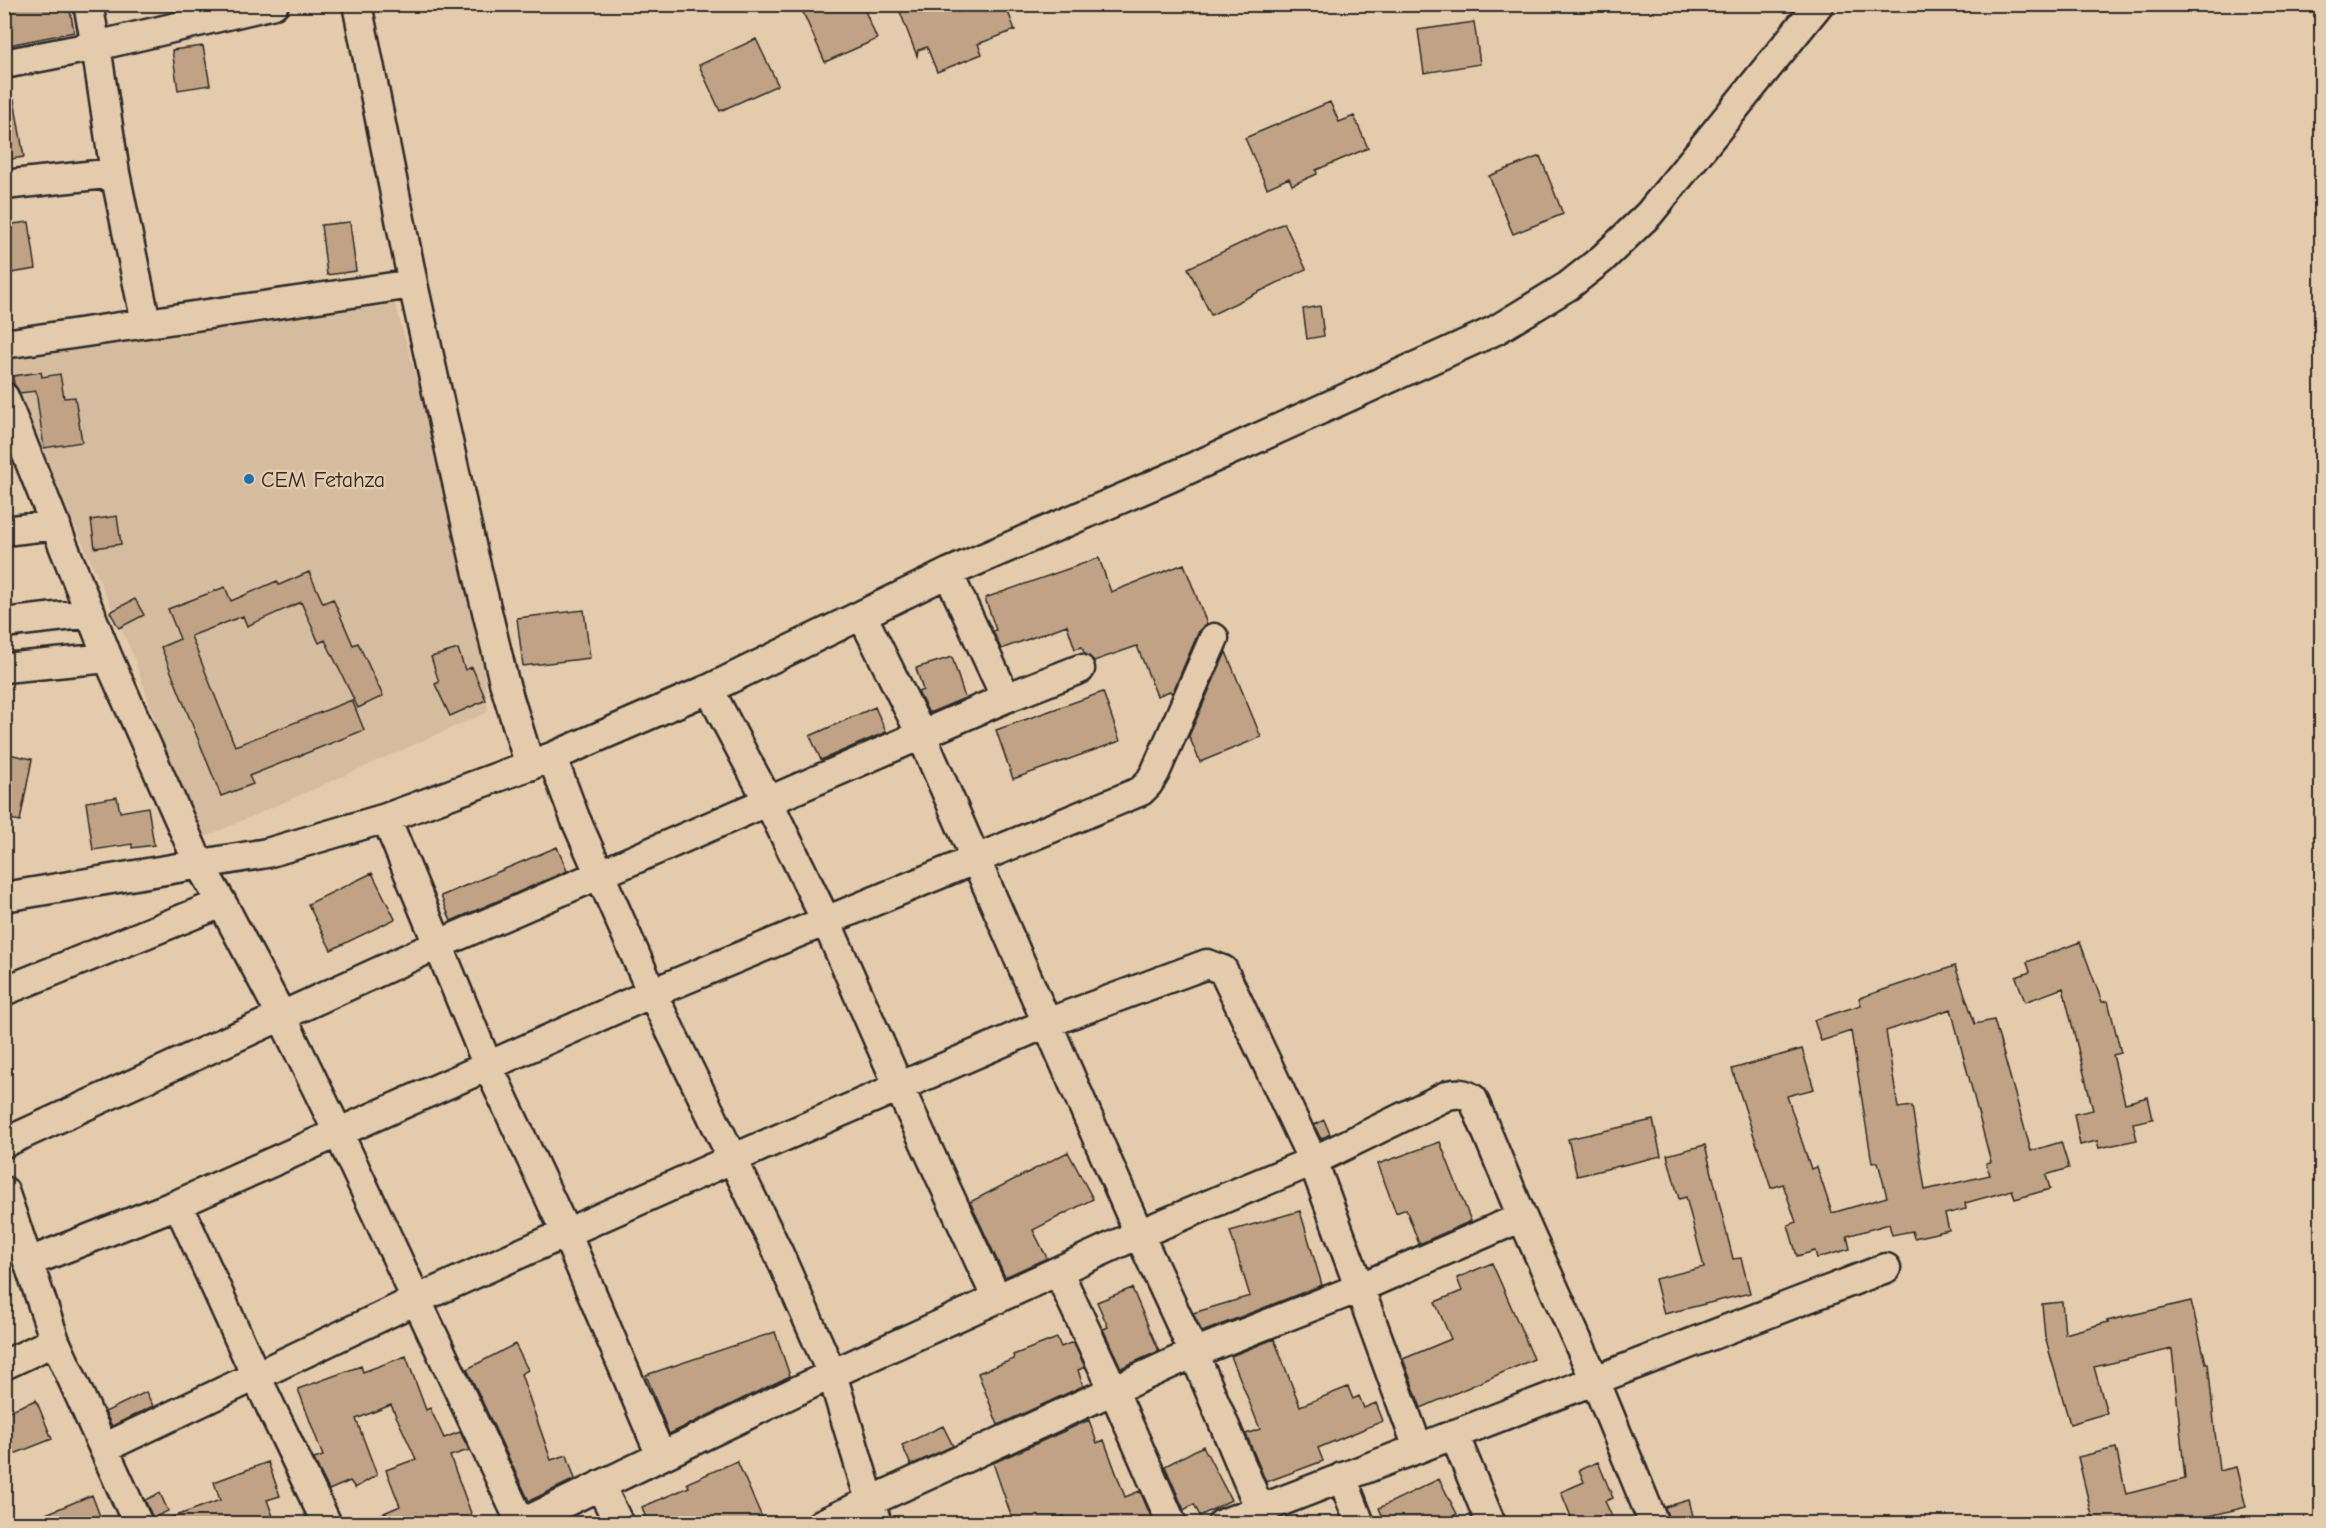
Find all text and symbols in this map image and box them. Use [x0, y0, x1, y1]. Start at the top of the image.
place label: CEM Fetahza [261, 467, 385, 493]
marker: CEM Fetahza [242, 472, 256, 486]

